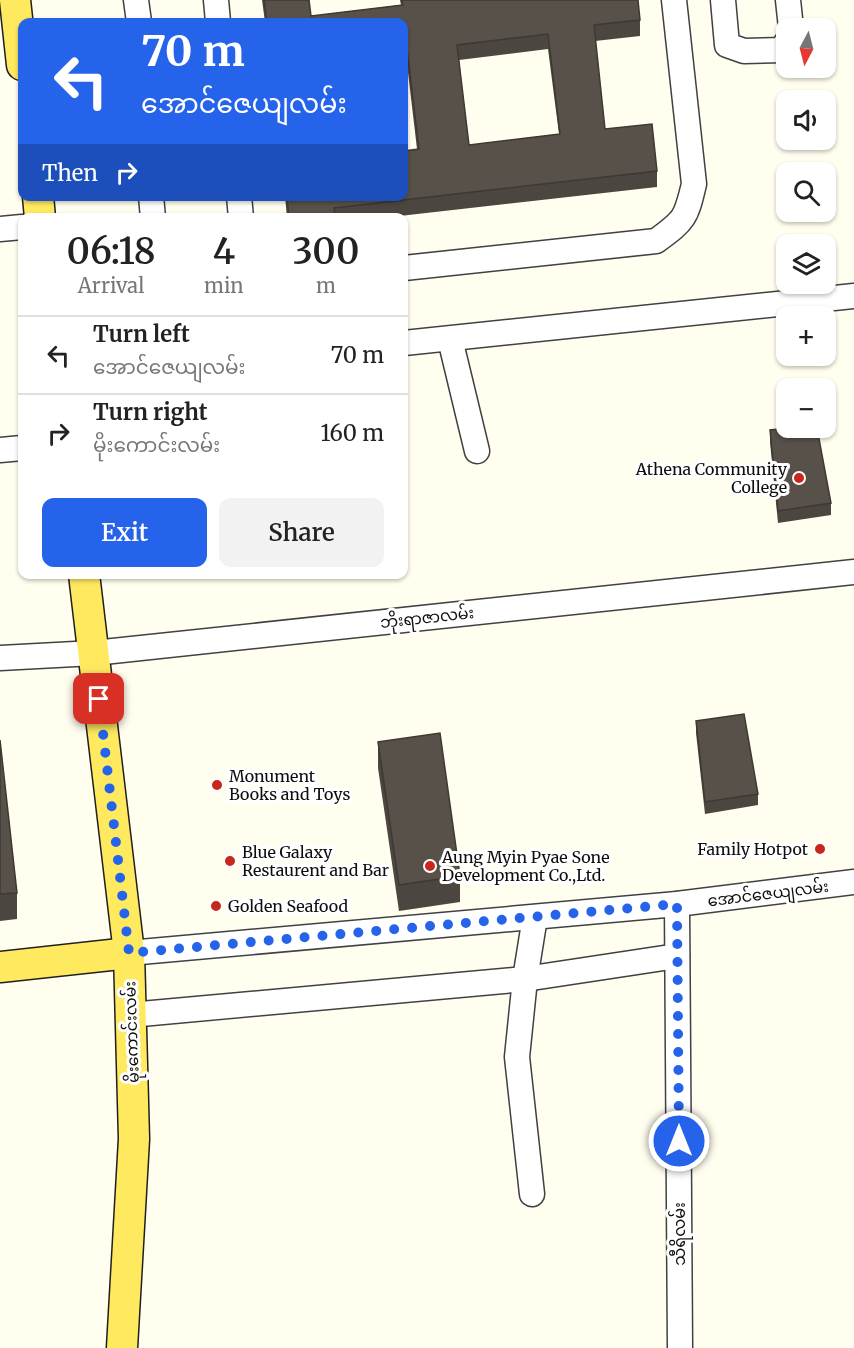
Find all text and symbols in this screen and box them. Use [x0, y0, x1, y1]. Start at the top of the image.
north arrow [776, 18, 836, 78]
map controls [776, 18, 836, 438]
text: 70 m [141, 25, 245, 77]
icon: left [42, 42, 120, 120]
text: အောင်ဇေယျလမ်း [141, 86, 347, 120]
button: sound [776, 90, 836, 150]
icon: right [110, 156, 143, 189]
text: Then [42, 159, 98, 187]
button: search [776, 162, 836, 222]
text: 06:18 [66, 229, 156, 274]
text: 4 [213, 229, 235, 274]
text: 300 [292, 229, 360, 274]
button: layers [776, 234, 836, 294]
text: Arrival [78, 273, 144, 298]
text: min [204, 273, 244, 298]
text: m [316, 273, 336, 298]
button: + [776, 306, 836, 366]
text: Turn left [93, 320, 190, 348]
icon: left [42, 339, 75, 372]
text: 70 m [331, 341, 384, 369]
text: အောင်ဇေယျလမ်း [93, 354, 245, 379]
button: − [776, 378, 836, 438]
text: Turn right [93, 398, 207, 426]
icon: right [42, 417, 75, 450]
text: 160 m [320, 419, 384, 447]
text: မိုးကောင်းလမ်း [93, 432, 220, 457]
place label: Athena Community College [635, 459, 788, 497]
marker: Athena Community College [792, 471, 806, 485]
button: Exit [42, 498, 207, 567]
button: Share [219, 498, 384, 567]
street label: ဘိုးရာဇာလမ်း [379, 601, 476, 637]
pin [73, 673, 124, 724]
icon: arrive [82, 682, 115, 715]
place label: Monument Books and Toys [229, 766, 350, 804]
marker: Monument Books and Toys [210, 778, 224, 792]
place label: Family Hotpot [697, 839, 809, 859]
place label: Blue Galaxy Restaurent and Bar [242, 842, 389, 880]
marker: Family Hotpot [813, 842, 827, 856]
place label: Aung Myin Pyae Sone Development Co.,Ltd. [441, 847, 609, 885]
marker: Blue Galaxy Restaurent and Bar [223, 854, 237, 868]
marker: Aung Myin Pyae Sone Development Co.,Ltd. [423, 859, 437, 873]
street label: အောင်ဇေယျလမ်း [706, 875, 830, 914]
place label: Golden Seafood [228, 896, 349, 916]
marker: Golden Seafood [209, 899, 223, 913]
street label: မိုးကောင်းလမ်း [118, 981, 148, 1083]
position arrow [647, 1109, 711, 1173]
street label: သီရိလမ်း [668, 1202, 693, 1266]

